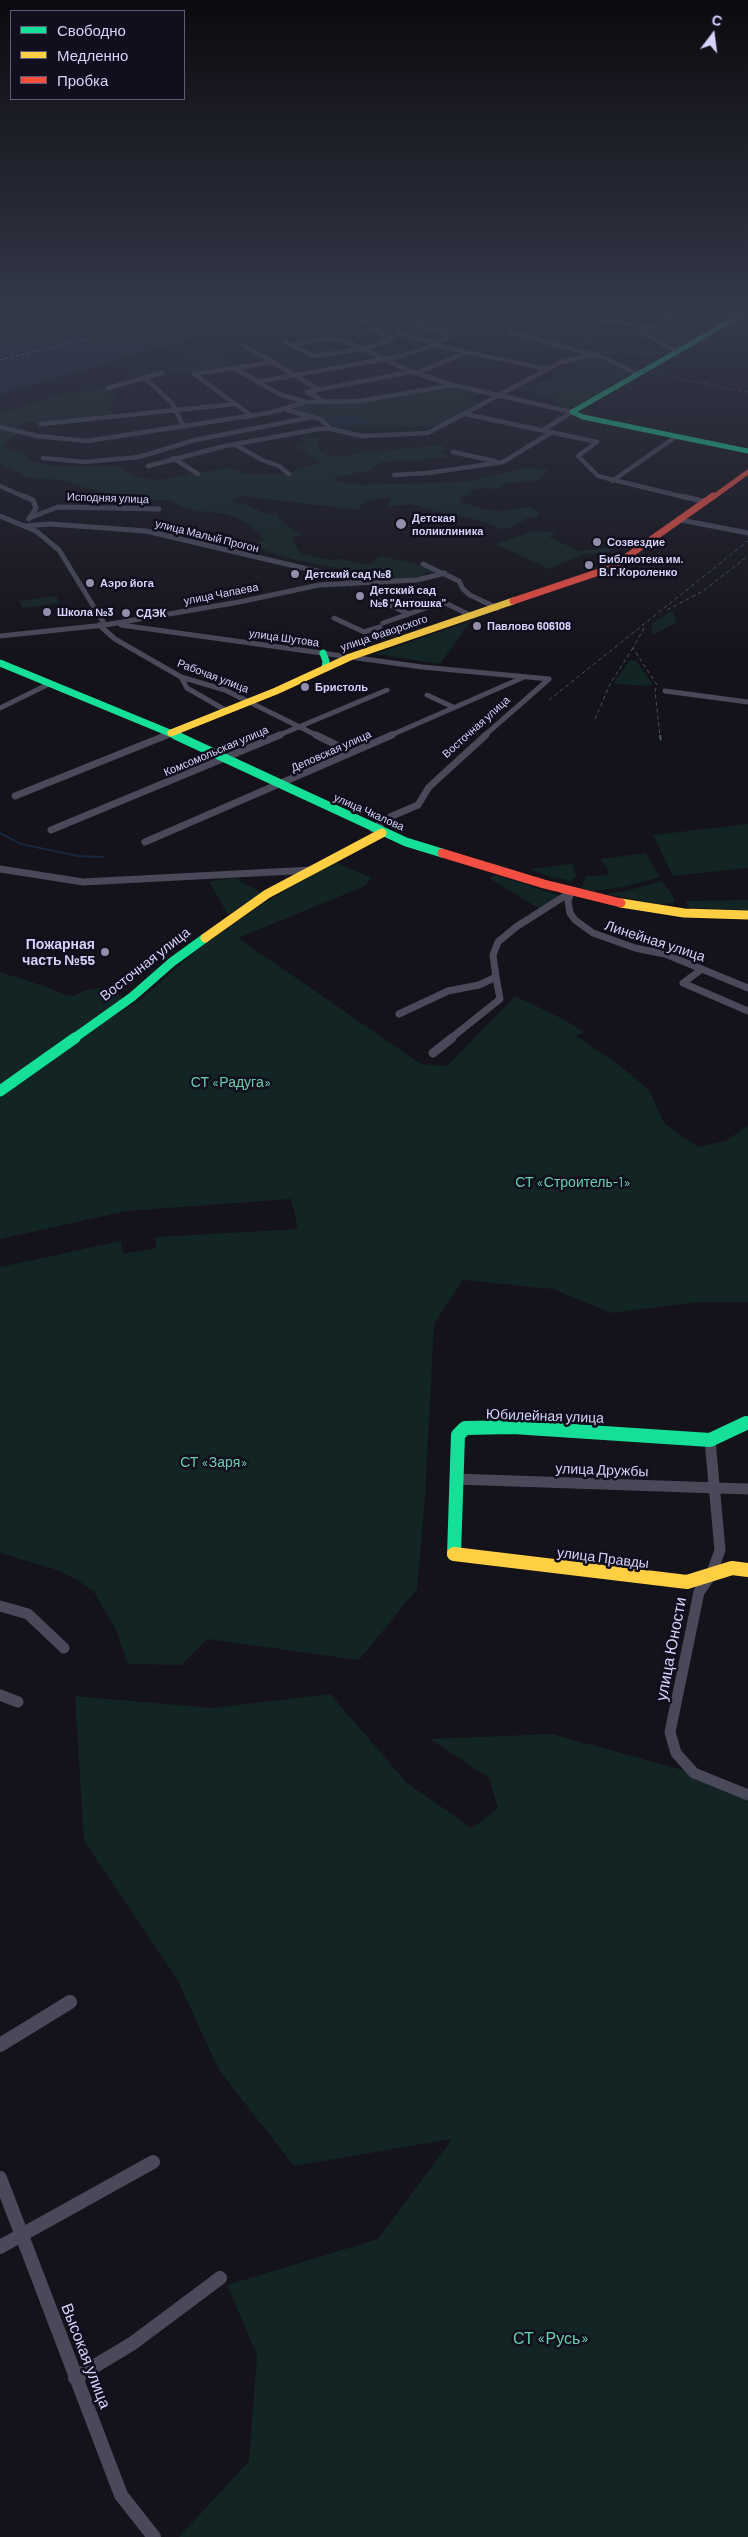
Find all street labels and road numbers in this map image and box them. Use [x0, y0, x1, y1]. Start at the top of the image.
street label: Исподняя улица [67, 490, 149, 506]
street label: улица Малый Прогон [154, 517, 260, 555]
street label: улица Чапаева [182, 580, 260, 608]
street label: улица Фаворского [339, 612, 429, 654]
street label: улица Шутова [248, 627, 320, 649]
street label: Рабочая улица [175, 656, 251, 696]
street label: Восточная улица [440, 693, 512, 761]
street label: Комсомольская улица [162, 723, 270, 779]
street label: Деповская улица [289, 727, 373, 775]
street label: улица Чкалова [332, 791, 406, 833]
street label: Линейная улица [603, 917, 707, 965]
street label: Восточная улица [97, 924, 193, 1004]
street label: Юбилейная улица [486, 1406, 604, 1426]
street label: улица Дружбы [555, 1460, 649, 1480]
street label: улица Правды [556, 1544, 650, 1572]
street label: улица Юности [652, 1595, 690, 1703]
street label: Высокая улица [57, 2301, 115, 2411]

